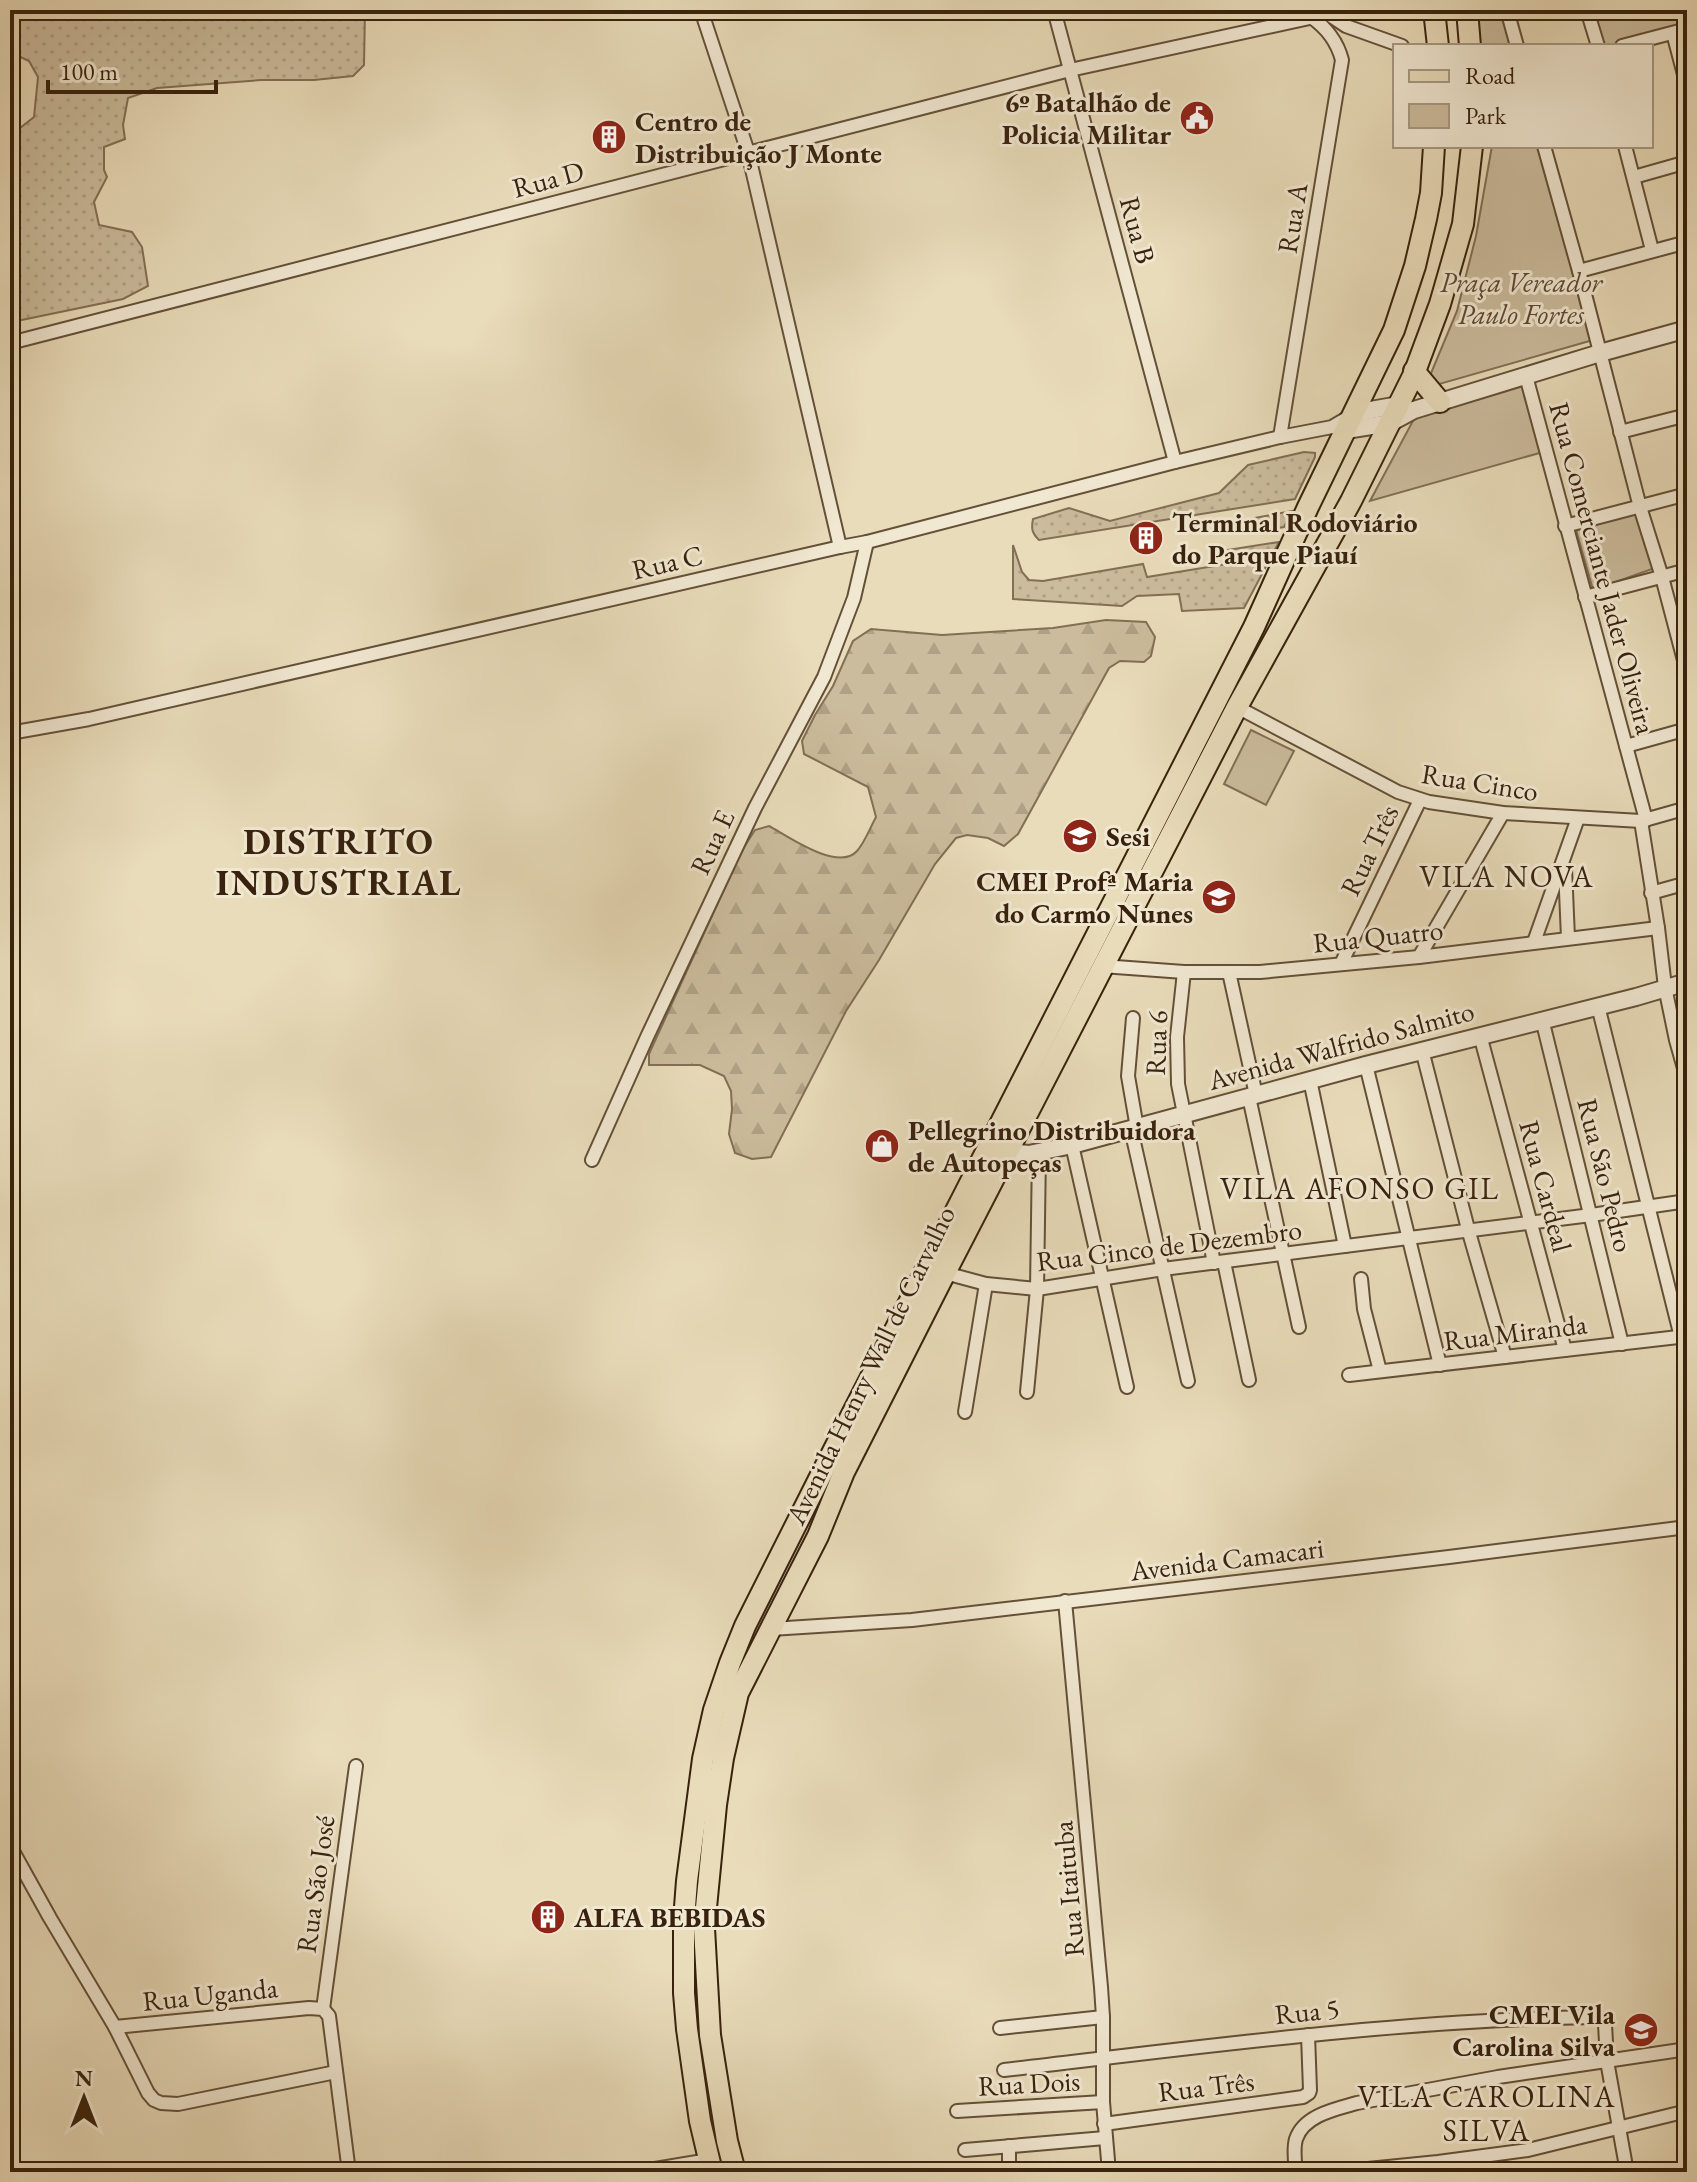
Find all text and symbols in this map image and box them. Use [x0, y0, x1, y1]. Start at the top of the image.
scale bar [48, 44, 216, 94]
legend [1393, 44, 1653, 148]
text: 100 m [60, 56, 118, 87]
text: Road [1465, 60, 1516, 91]
place label: 6º Batalhão de Policia Militar [1002, 84, 1171, 152]
public building icon: 6º Batalhão de Policia Militar [1178, 99, 1216, 137]
text: Park [1465, 100, 1507, 131]
place label: Centro de Distribuição J Monte [635, 103, 882, 171]
building icon: Centro de Distribuição J Monte [590, 118, 628, 156]
street label: Rua D [508, 152, 588, 206]
street label: Rua A [1269, 180, 1315, 256]
street label: Rua B [1112, 193, 1164, 267]
park label: Praça Vereador Paulo Fortes [1440, 264, 1604, 332]
street label: Rua Comerciante Jader Oliveira [1541, 398, 1665, 739]
place label: Terminal Rodoviário do Parque Piauí [1172, 504, 1418, 572]
building icon: Terminal Rodoviário do Parque Piauí [1127, 519, 1165, 557]
street label: Rua C [628, 536, 706, 588]
street label: Rua Cinco [1419, 755, 1541, 809]
street label: Rua Três [1332, 799, 1406, 901]
street label: Rua E [681, 804, 743, 880]
school or university icon: Sesi [1061, 817, 1099, 855]
district label: DISTRITO INDUSTRIAL [216, 818, 462, 906]
place label: Sesi [1106, 818, 1150, 854]
district label: VILA NOVA [1419, 857, 1595, 896]
place label: CMEI Profª Maria do Carmo Nunes [976, 863, 1194, 931]
school or university icon: CMEI Profª Maria do Carmo Nunes [1200, 878, 1238, 916]
street label: Rua Quatro [1311, 911, 1445, 961]
street label: Avenida Walfrido Salmito [1203, 992, 1478, 1098]
street label: Rua 6 [1137, 1010, 1175, 1076]
street label: Rua São Pedro [1570, 1094, 1642, 1256]
place label: Pellegrino Distribuidora de Autopeças [908, 1112, 1196, 1180]
street label: Rua Cardeal [1511, 1116, 1581, 1256]
shop icon: Pellegrino Distribuidora de Autopeças [863, 1127, 901, 1165]
district label: VILA AFONSO GIL [1220, 1169, 1500, 1208]
street label: Avenida Henry Wall de Carvalho [777, 1200, 963, 1531]
street label: Rua Cinco de Dezembro [1034, 1211, 1304, 1279]
street label: Rua Miranda [1441, 1305, 1590, 1359]
street label: Avenida Camacari [1127, 1529, 1326, 1589]
street label: Rua São José [288, 1813, 342, 1955]
street label: Rua Itaituba [1044, 1819, 1092, 1959]
building icon: ALFA BEBIDAS [529, 1898, 567, 1936]
place label: ALFA BEBIDAS [573, 1899, 766, 1935]
street label: Rua Uganda [141, 1969, 280, 2019]
street label: Rua 5 [1273, 1990, 1341, 2032]
place label: CMEI Vila Carolina Silva [1453, 1996, 1616, 2064]
school or university icon: CMEI Vila Carolina Silva [1622, 2011, 1660, 2049]
north arrow [44, 2058, 124, 2138]
street label: Rua Dois [977, 2062, 1081, 2104]
street label: Rua Três [1156, 2062, 1256, 2110]
text: N [75, 2064, 93, 2093]
district label: VILA CAROLINA SILVA [1357, 2077, 1617, 2150]

